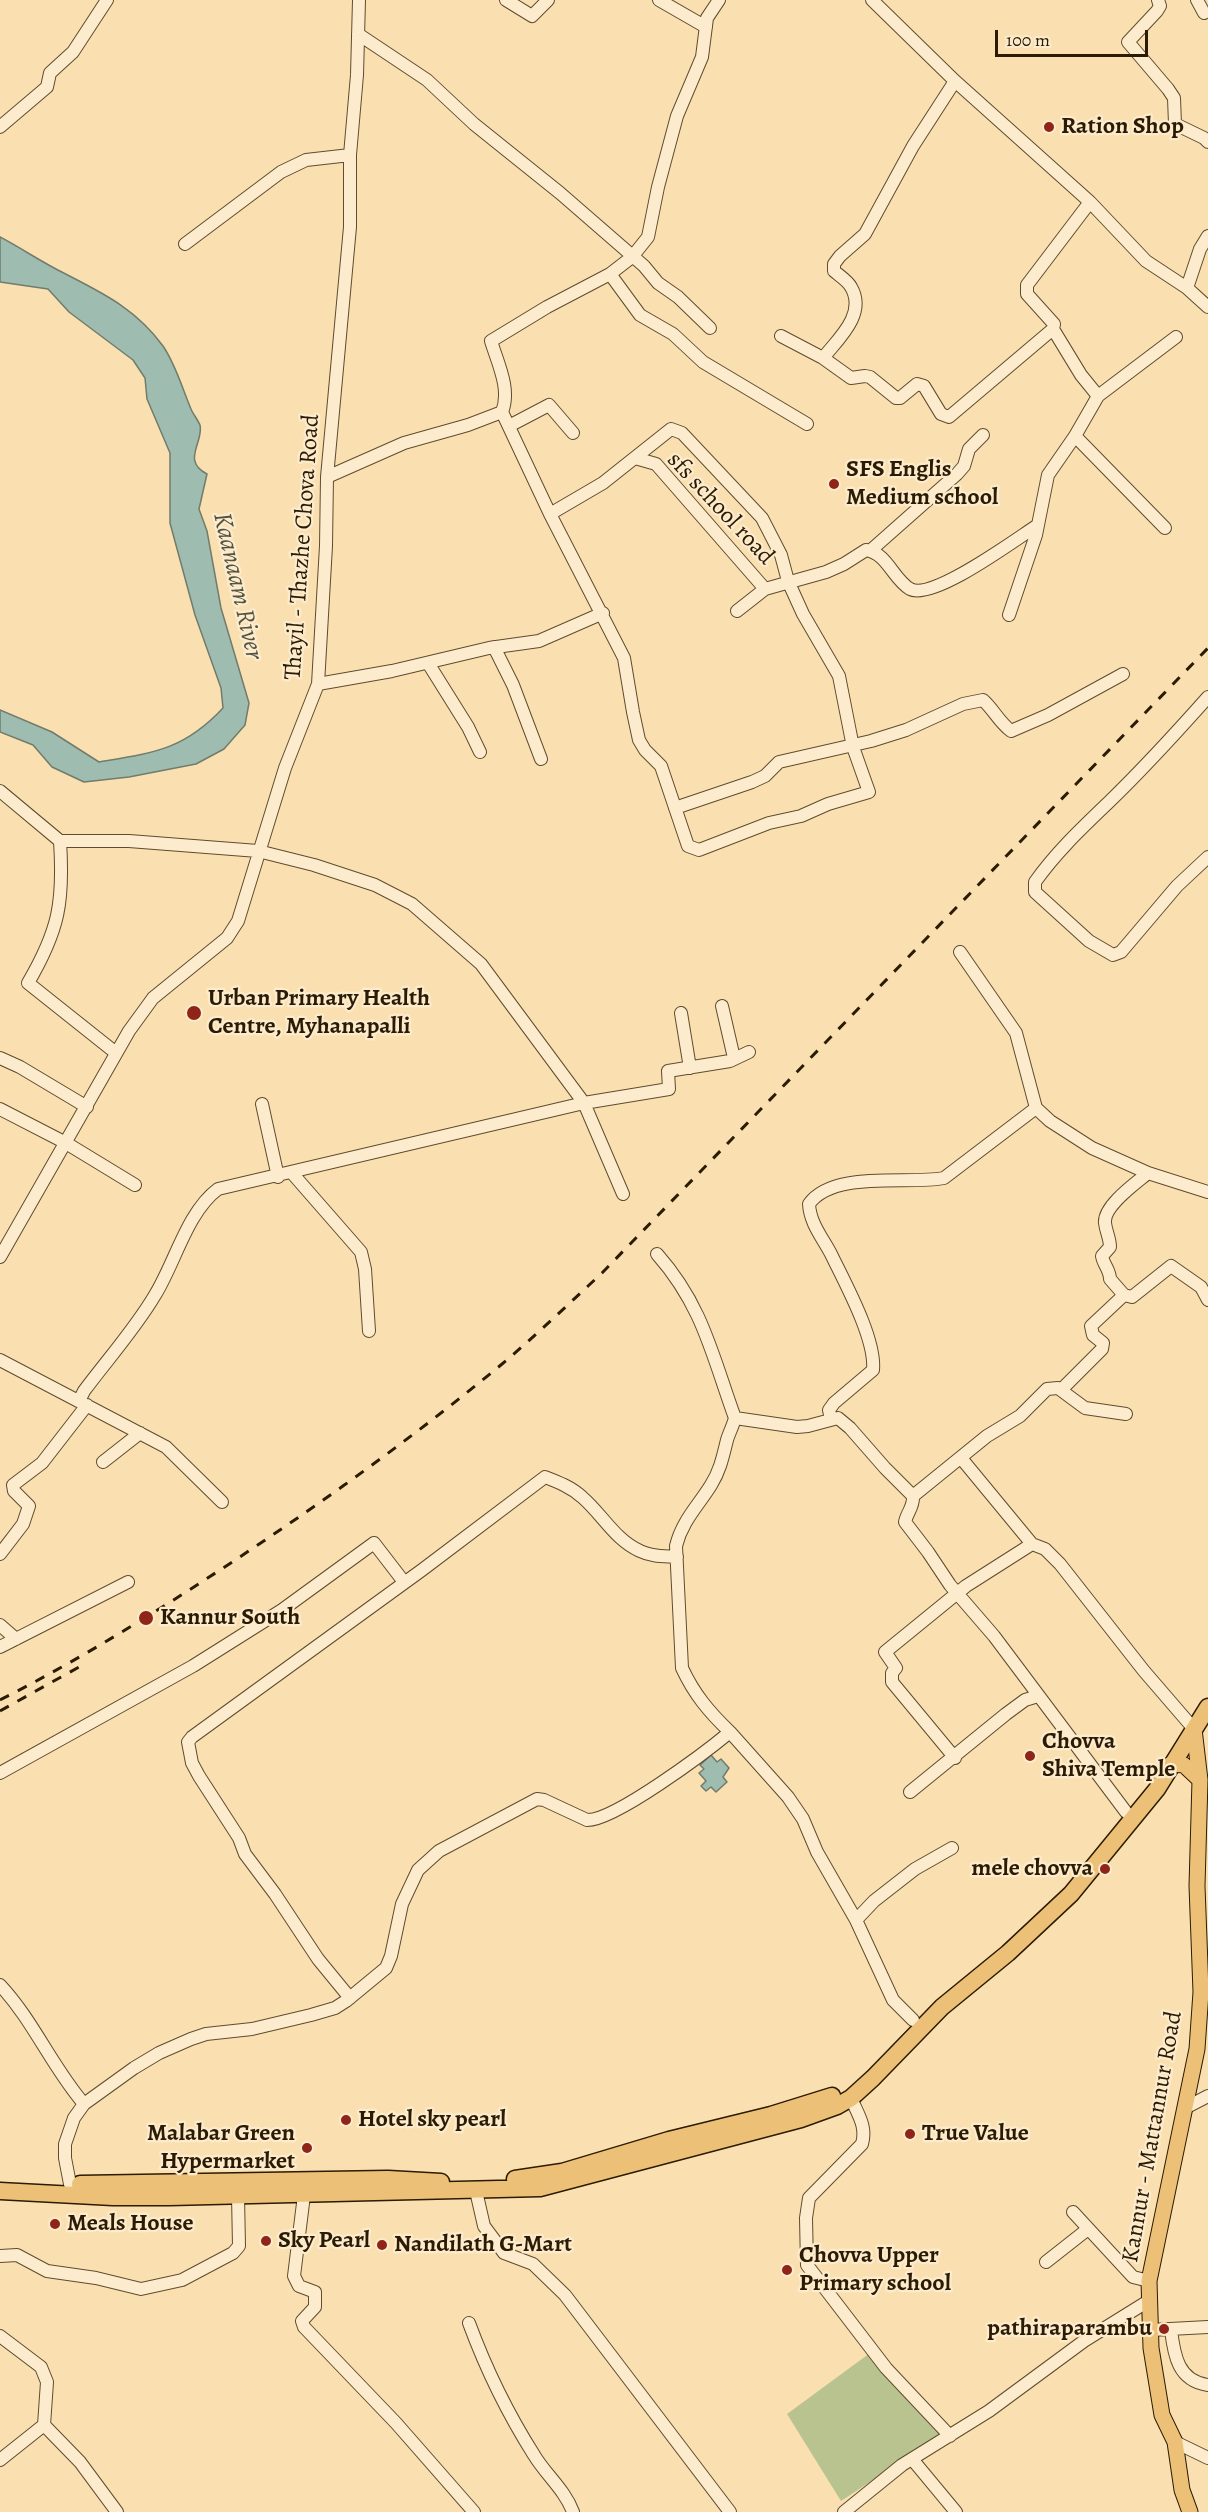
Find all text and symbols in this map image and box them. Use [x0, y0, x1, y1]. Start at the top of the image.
scale bar [998, 18, 1151, 56]
text: 100 m [1006, 28, 1050, 52]
place label: Ration Shop [1061, 113, 1184, 141]
marker: Ration Shop [1042, 120, 1056, 134]
street label: Thayil - Thazhe Chova Road [279, 413, 327, 681]
street label: sfs school road [660, 446, 780, 572]
place label: SFS Englis Medium school [846, 456, 998, 512]
marker: SFS Englis Medium school [827, 477, 841, 491]
water label: Kaanaam River [205, 509, 269, 663]
place label: Urban Primary Health Centre, Myhanapalli [208, 985, 430, 1041]
marker: Urban Primary Health Centre, Myhanapalli [185, 1004, 203, 1022]
place label: Kannur South [160, 1604, 300, 1632]
marker: Kannur South [137, 1609, 155, 1627]
place label: Chovva Shiva Temple [1042, 1728, 1175, 1784]
marker: Chovva Shiva Temple [1023, 1749, 1037, 1763]
place label: mele chovva [971, 1855, 1093, 1883]
marker: mele chovva [1098, 1862, 1112, 1876]
street label: Kannur - Mattannur Road [1117, 2009, 1189, 2265]
place label: Hotel sky pearl [358, 2106, 506, 2134]
marker: Hotel sky pearl [339, 2113, 353, 2127]
place label: Malabar Green Hypermarket [147, 2120, 295, 2176]
place label: True Value [922, 2120, 1029, 2148]
marker: True Value [903, 2127, 917, 2141]
marker: Malabar Green Hypermarket [300, 2141, 314, 2155]
place label: Meals House [67, 2210, 194, 2238]
marker: Meals House [48, 2217, 62, 2231]
place label: Sky Pearl [278, 2227, 370, 2255]
place label: Nandilath G-Mart [394, 2231, 572, 2259]
marker: Sky Pearl [259, 2234, 273, 2248]
marker: Nandilath G-Mart [375, 2238, 389, 2252]
place label: Chovva Upper Primary school [799, 2242, 951, 2298]
marker: Chovva Upper Primary school [780, 2263, 794, 2277]
place label: pathiraparambu [987, 2315, 1152, 2343]
marker: pathiraparambu [1157, 2322, 1171, 2336]

